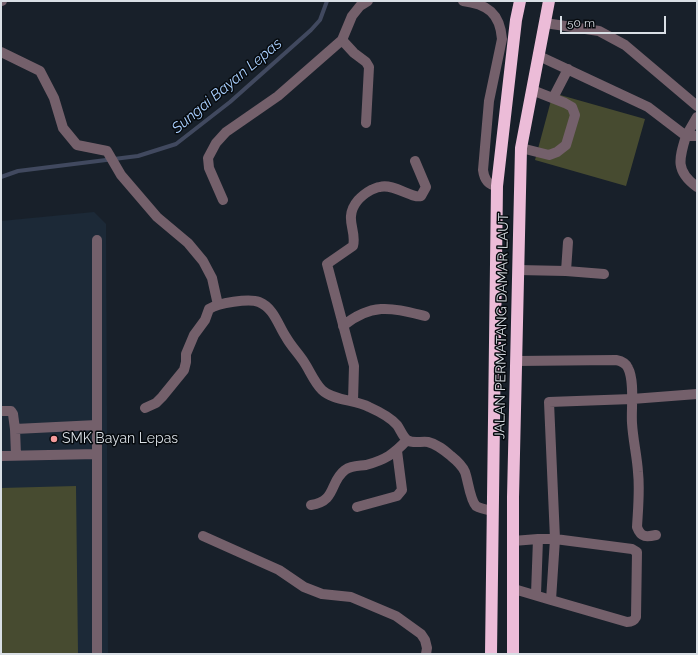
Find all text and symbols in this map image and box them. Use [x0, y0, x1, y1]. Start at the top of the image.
scale bar [562, 8, 668, 34]
text: 50 m [567, 16, 595, 30]
water label: Sungai Bayan Lepas [168, 35, 286, 137]
street label: JALAN PERMATANG DAMAR LAUT [492, 213, 512, 439]
place label: SMK Bayan Lepas [62, 431, 178, 447]
marker: SMK Bayan Lepas [49, 434, 59, 444]

